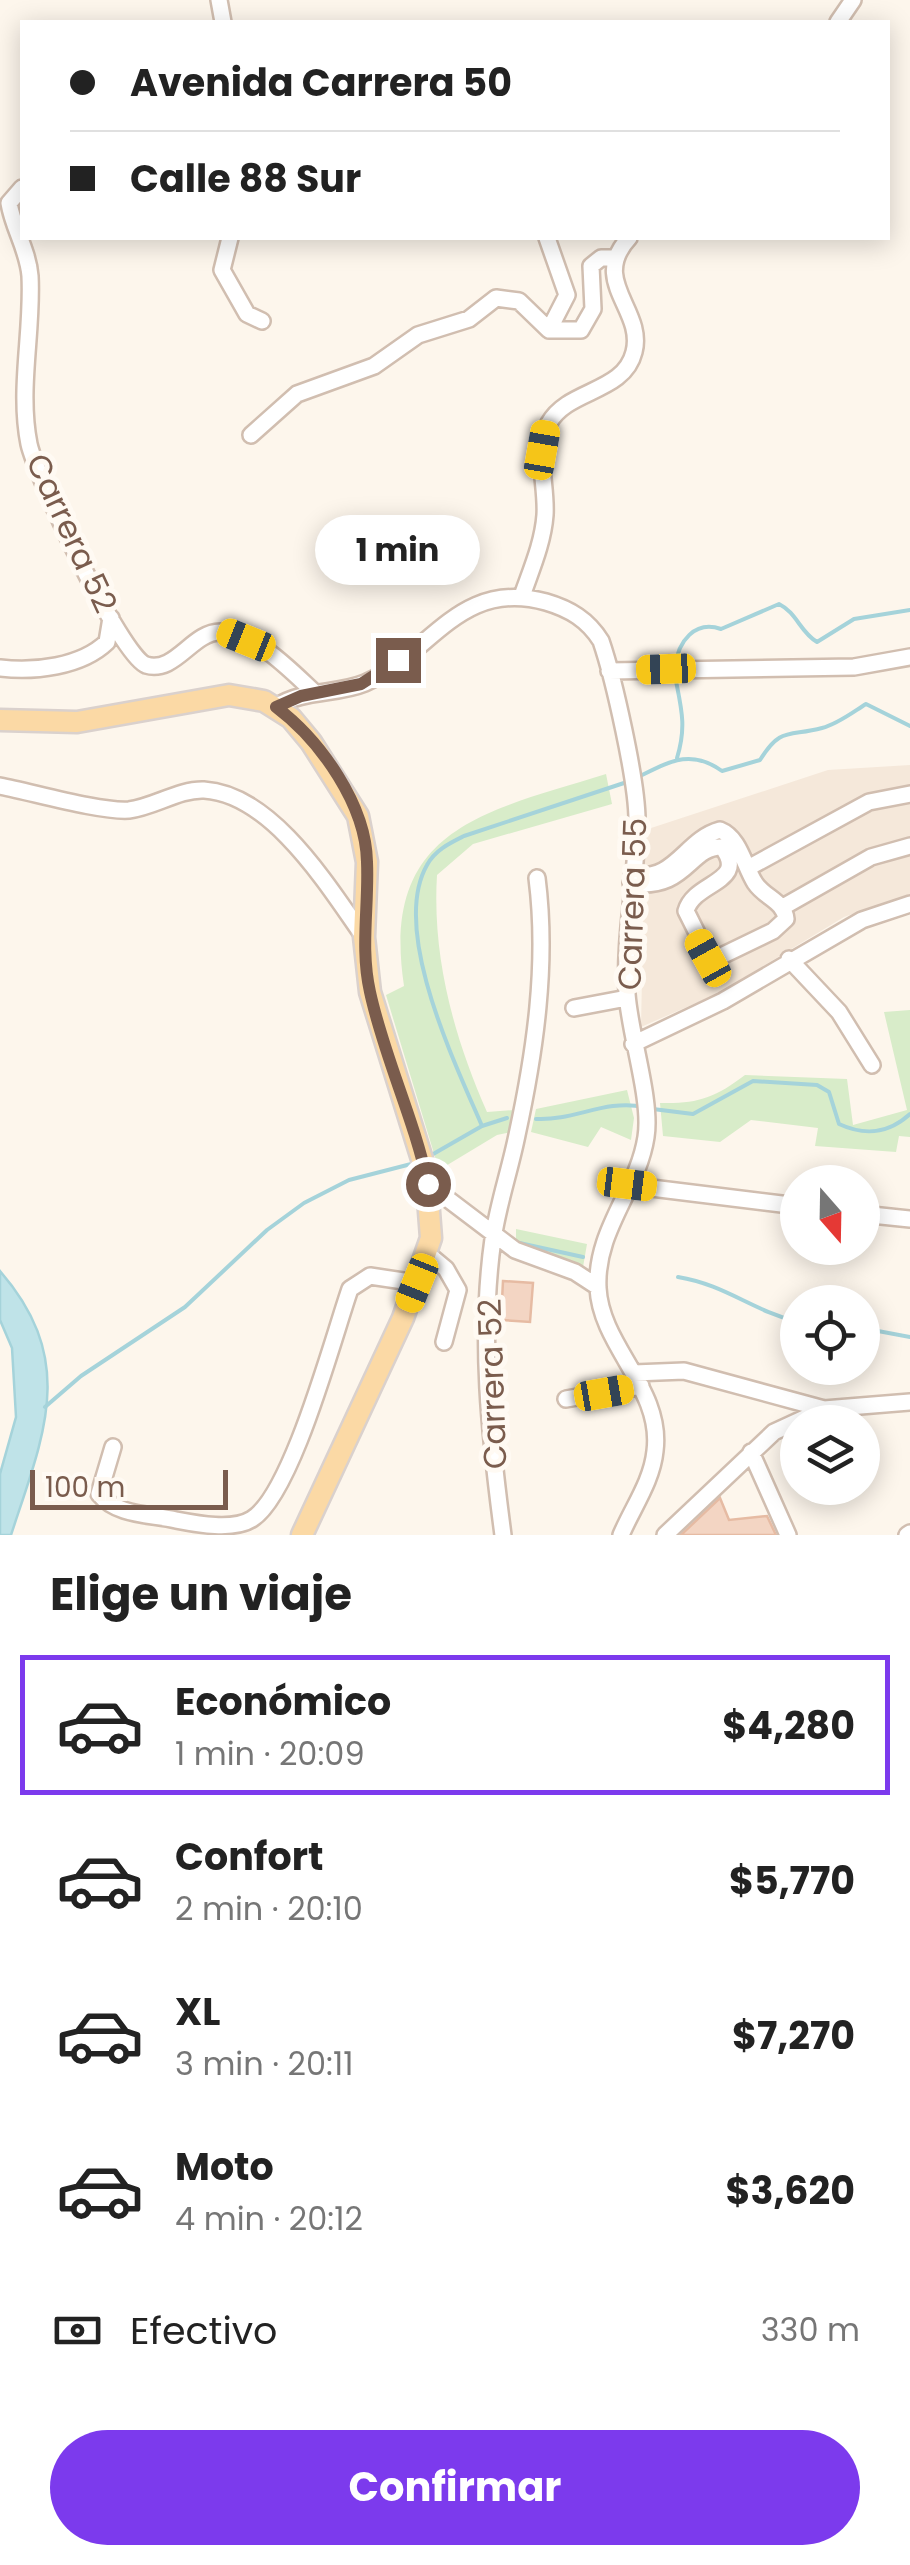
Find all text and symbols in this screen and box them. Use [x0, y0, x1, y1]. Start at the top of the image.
text: Avenida Carrera 50 [130, 56, 512, 109]
text: Calle 88 Sur [130, 152, 361, 205]
car [522, 418, 562, 482]
street label: Carrera 52 [16, 446, 128, 620]
callout: 1 min [316, 515, 480, 585]
text: 1 min [356, 527, 439, 572]
car [213, 615, 279, 665]
route end [376, 638, 421, 683]
car [635, 653, 697, 685]
street label: Carrera 55 [607, 817, 657, 991]
car [680, 924, 736, 992]
route start [406, 1162, 451, 1207]
car [595, 1165, 659, 1203]
north arrow [780, 1165, 880, 1265]
map controls [780, 1165, 880, 1505]
car [392, 1250, 442, 1316]
button: locate [780, 1285, 880, 1385]
street label: Carrera 52 [467, 1298, 517, 1470]
car [572, 1373, 636, 1413]
button: layers [780, 1405, 880, 1505]
scale bar [30, 1465, 228, 1510]
text: 100 m [45, 1468, 125, 1507]
text: Elige un viaje [50, 1563, 352, 1626]
text: Económico [175, 1675, 391, 1728]
icon: car [55, 1680, 145, 1770]
text: $4,280 [722, 1699, 855, 1752]
text: 1 min · 20:09 [175, 1731, 365, 1776]
text: Confort [175, 1830, 323, 1883]
icon: car [55, 1835, 145, 1925]
text: $5,770 [729, 1854, 855, 1907]
text: 2 min · 20:10 [175, 1886, 363, 1931]
text: XL [175, 1985, 220, 2038]
icon: car [55, 1990, 145, 2080]
text: $7,270 [732, 2009, 855, 2062]
text: 3 min · 20:11 [175, 2041, 353, 2086]
text: Moto [175, 2140, 274, 2193]
icon: car [55, 2145, 145, 2235]
text: $3,620 [725, 2164, 855, 2217]
text: 4 min · 20:12 [175, 2196, 363, 2241]
icon: cash [50, 2303, 105, 2358]
text: Efectivo [130, 2304, 277, 2357]
text: 330 m [761, 2307, 860, 2352]
button: Confirmar [50, 2430, 860, 2545]

